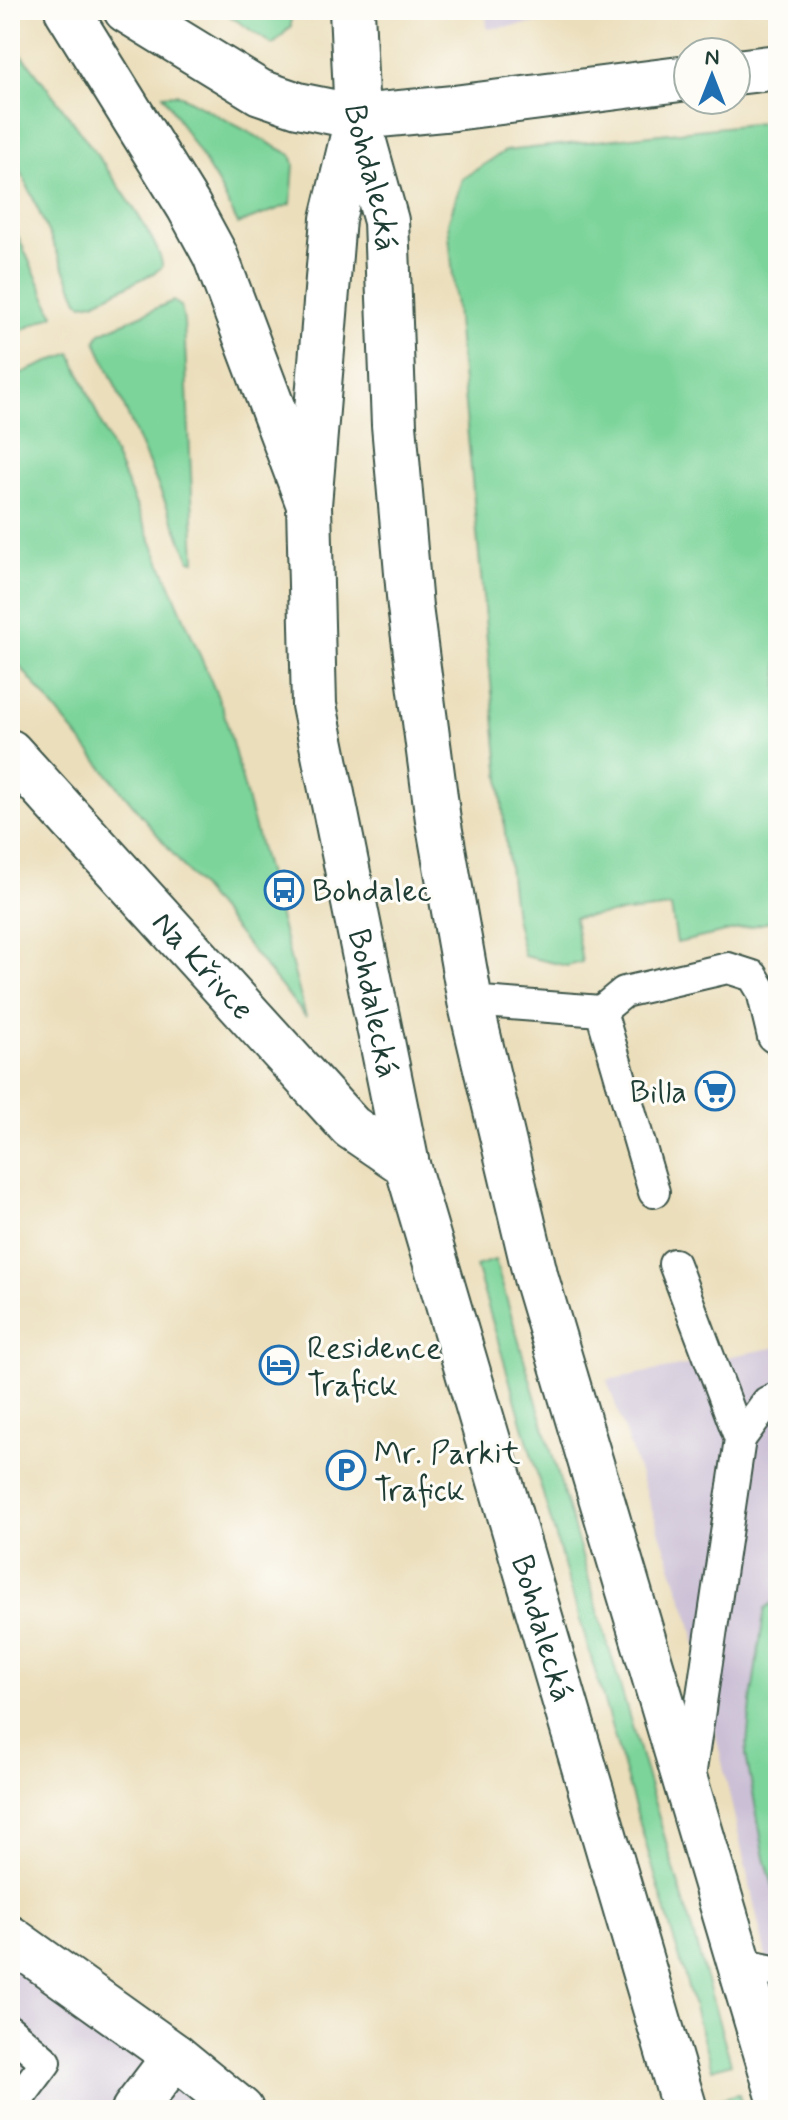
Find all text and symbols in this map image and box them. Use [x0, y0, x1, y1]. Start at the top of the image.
north arrow [672, 36, 752, 116]
text: N [705, 44, 719, 72]
street label: Bohdalecká [333, 103, 406, 252]
bus stop icon: Bohdalec [263, 869, 305, 911]
place label: Bohdalec [312, 871, 432, 913]
street label: Na Křivce [142, 903, 263, 1030]
street label: Bohdalecká [337, 925, 408, 1082]
supermarket icon: Billa [694, 1070, 736, 1112]
place label: Billa [630, 1072, 687, 1114]
place label: Residence Trafick [307, 1328, 442, 1407]
hotel icon: Residence Trafick [258, 1344, 300, 1386]
place label: Mr. Parkit Trafick [374, 1433, 521, 1512]
parking icon: Mr. Parkit Trafick [325, 1449, 367, 1491]
street label: Bohdalecká [500, 1550, 583, 1707]

